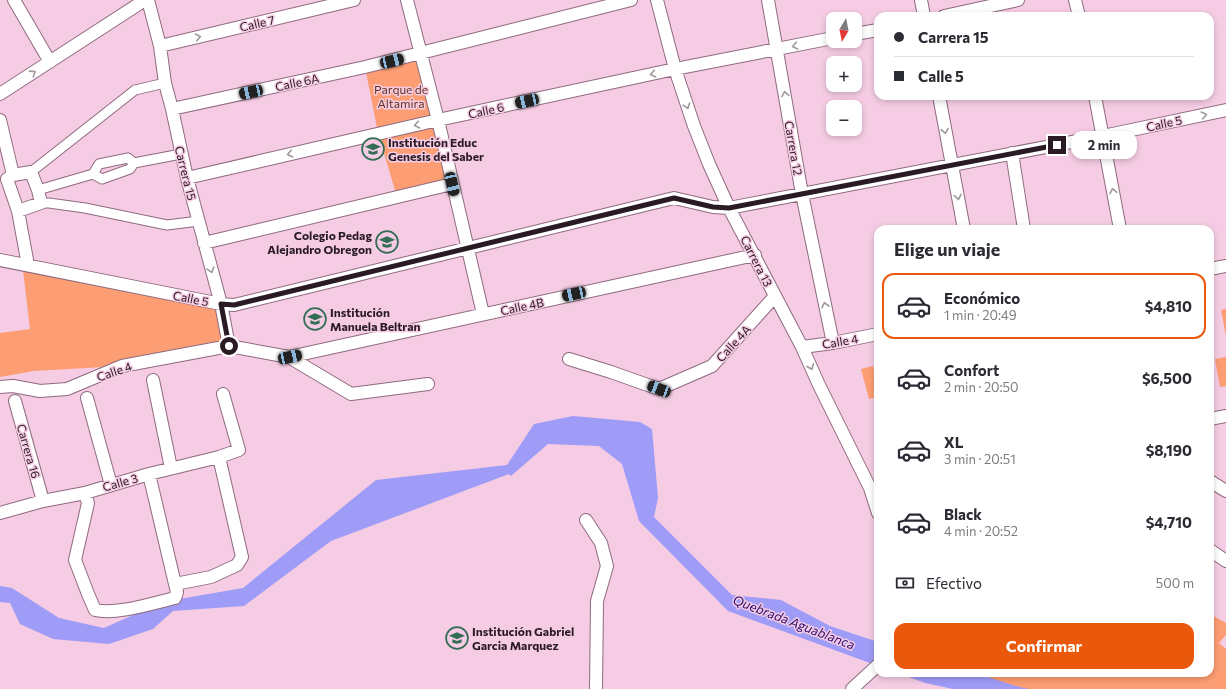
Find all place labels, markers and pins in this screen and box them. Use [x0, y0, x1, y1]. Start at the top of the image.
place label: Institución Educ Genesis del Saber [388, 135, 484, 163]
school or university icon: Institución Educ Genesis del Saber [360, 136, 386, 162]
place label: Colegio Pedag Alejandro Obregon [267, 228, 372, 256]
school or university icon: Colegio Pedag Alejandro Obregon [374, 229, 400, 255]
place label: Institución Manuela Beltran [330, 305, 421, 333]
school or university icon: Institución Manuela Beltran [302, 306, 328, 332]
place label: Institución Gabriel Garcia Marquez [472, 624, 574, 652]
school or university icon: Institución Gabriel Garcia Marquez [444, 625, 470, 651]

